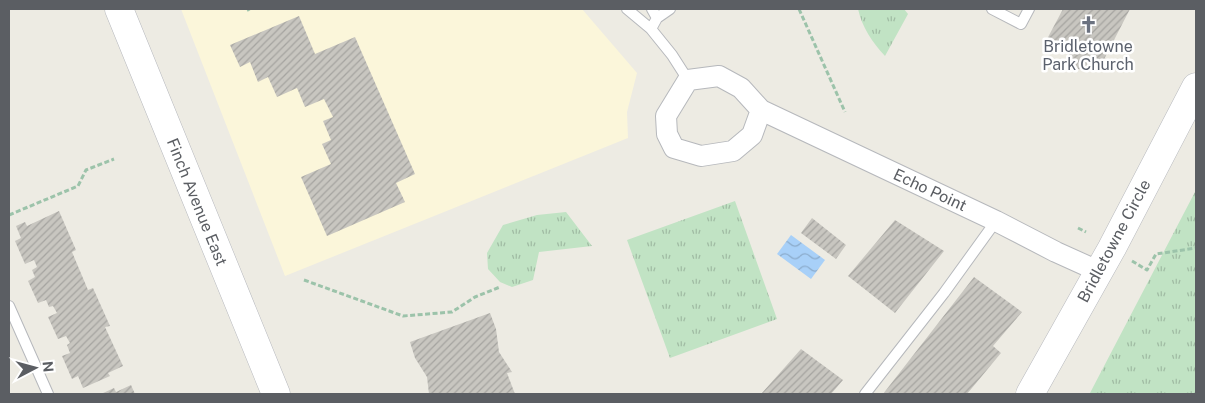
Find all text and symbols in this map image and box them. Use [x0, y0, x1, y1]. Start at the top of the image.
church icon: Bridletowne Park Church [1078, 15, 1098, 35]
place label: Bridletowne Park Church [1042, 37, 1134, 74]
street label: Finch Avenue East [163, 135, 231, 269]
street label: Echo Point [890, 165, 970, 215]
street label: Bridletowne Circle [1074, 176, 1154, 306]
north arrow [10, 343, 60, 393]
text: N [39, 360, 56, 373]

